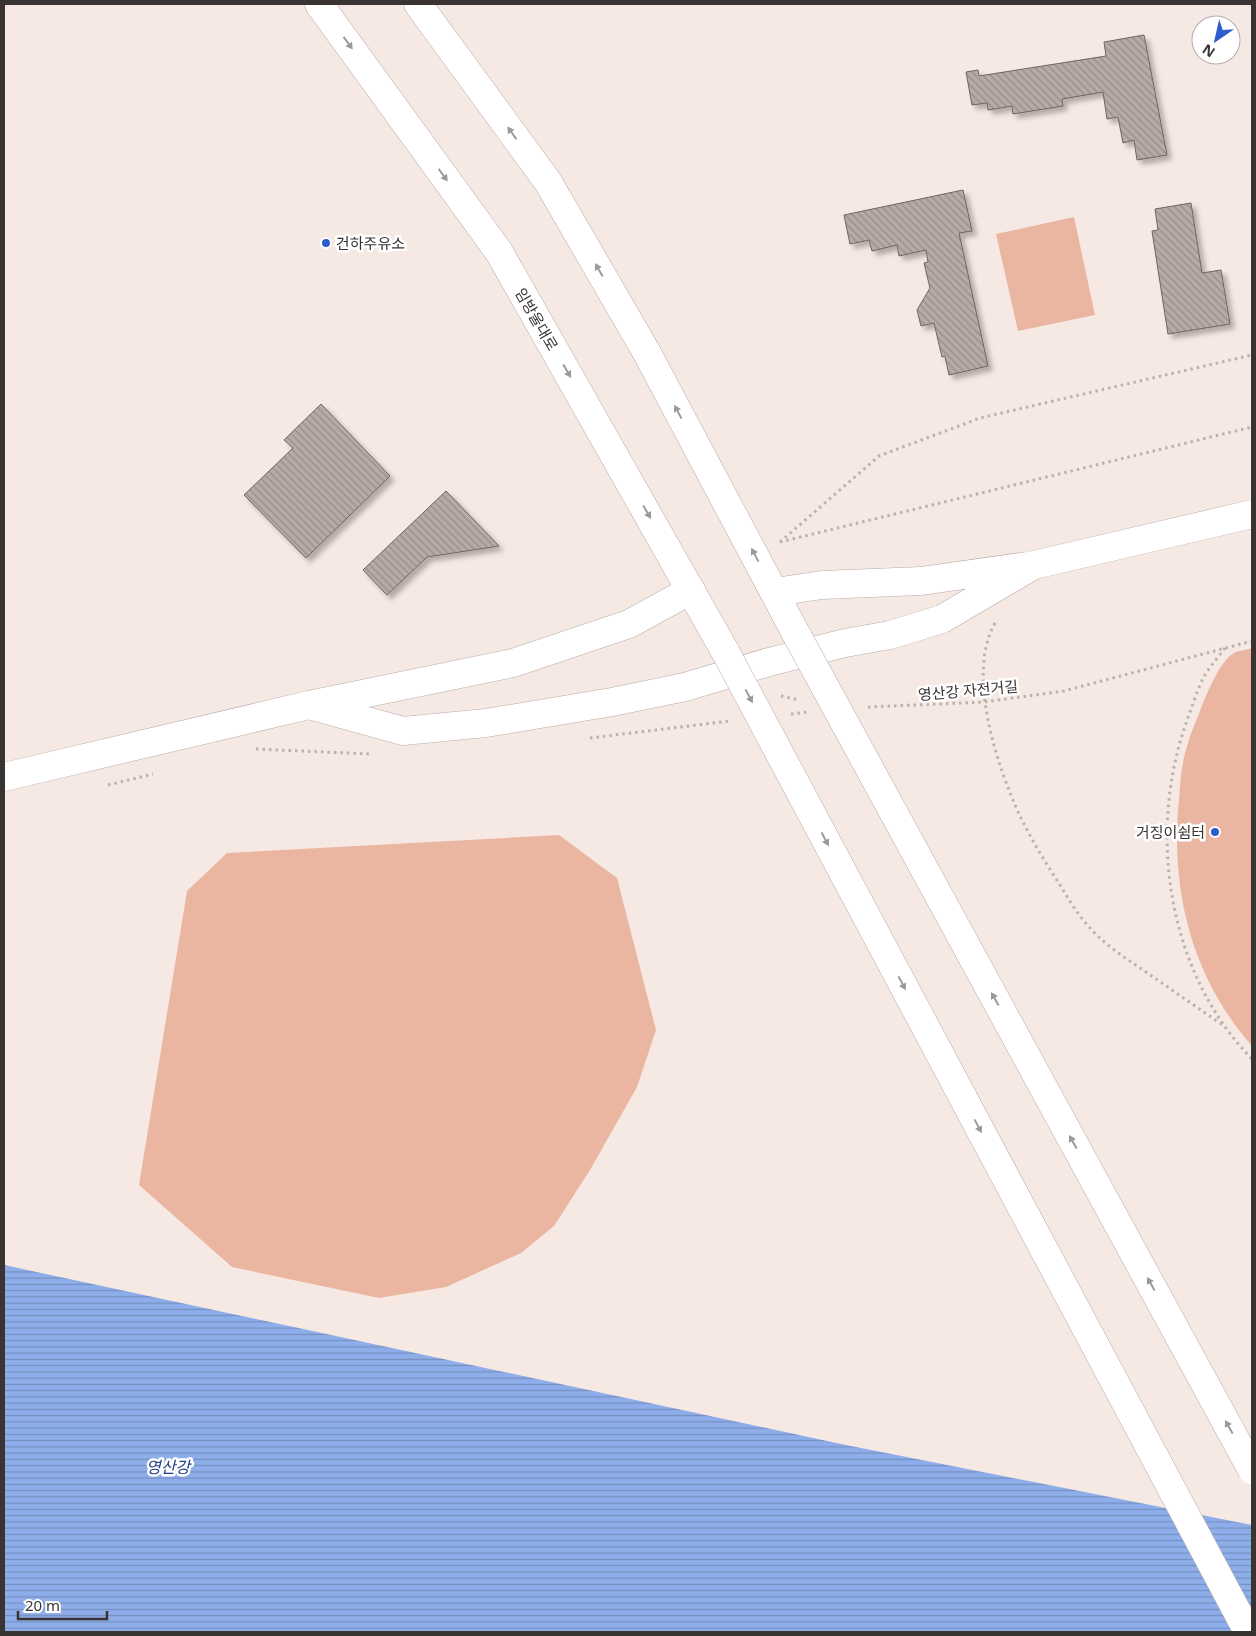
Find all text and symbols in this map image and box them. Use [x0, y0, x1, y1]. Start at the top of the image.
north arrow [1191, 15, 1241, 65]
one-way arrow [342, 36, 353, 49]
text: N [1198, 40, 1218, 62]
one-way arrow [507, 127, 518, 140]
one-way arrow [438, 168, 448, 182]
place label: 건하주유소 [336, 233, 405, 253]
marker: 건하주유소 [320, 237, 332, 249]
one-way arrow [595, 263, 603, 278]
street label: 임방울대로 [511, 284, 563, 354]
one-way arrow [562, 365, 571, 378]
one-way arrow [674, 405, 683, 419]
one-way arrow [643, 505, 651, 520]
one-way arrow [751, 549, 760, 562]
street label: 영산강 자전거길 [917, 676, 1019, 704]
one-way arrow [745, 689, 753, 703]
place label: 거징이쉼터 [1136, 822, 1205, 842]
marker: 거징이쉼터 [1209, 826, 1221, 838]
one-way arrow [821, 832, 829, 847]
one-way arrow [897, 976, 906, 990]
one-way arrow [991, 992, 1000, 1006]
one-way arrow [974, 1119, 982, 1133]
one-way arrow [1069, 1134, 1077, 1149]
one-way arrow [1147, 1277, 1155, 1292]
one-way arrow [1225, 1420, 1233, 1434]
water label: 영산강 [146, 1456, 192, 1478]
scale bar [18, 1588, 106, 1620]
text: 20 m [25, 1595, 60, 1615]

